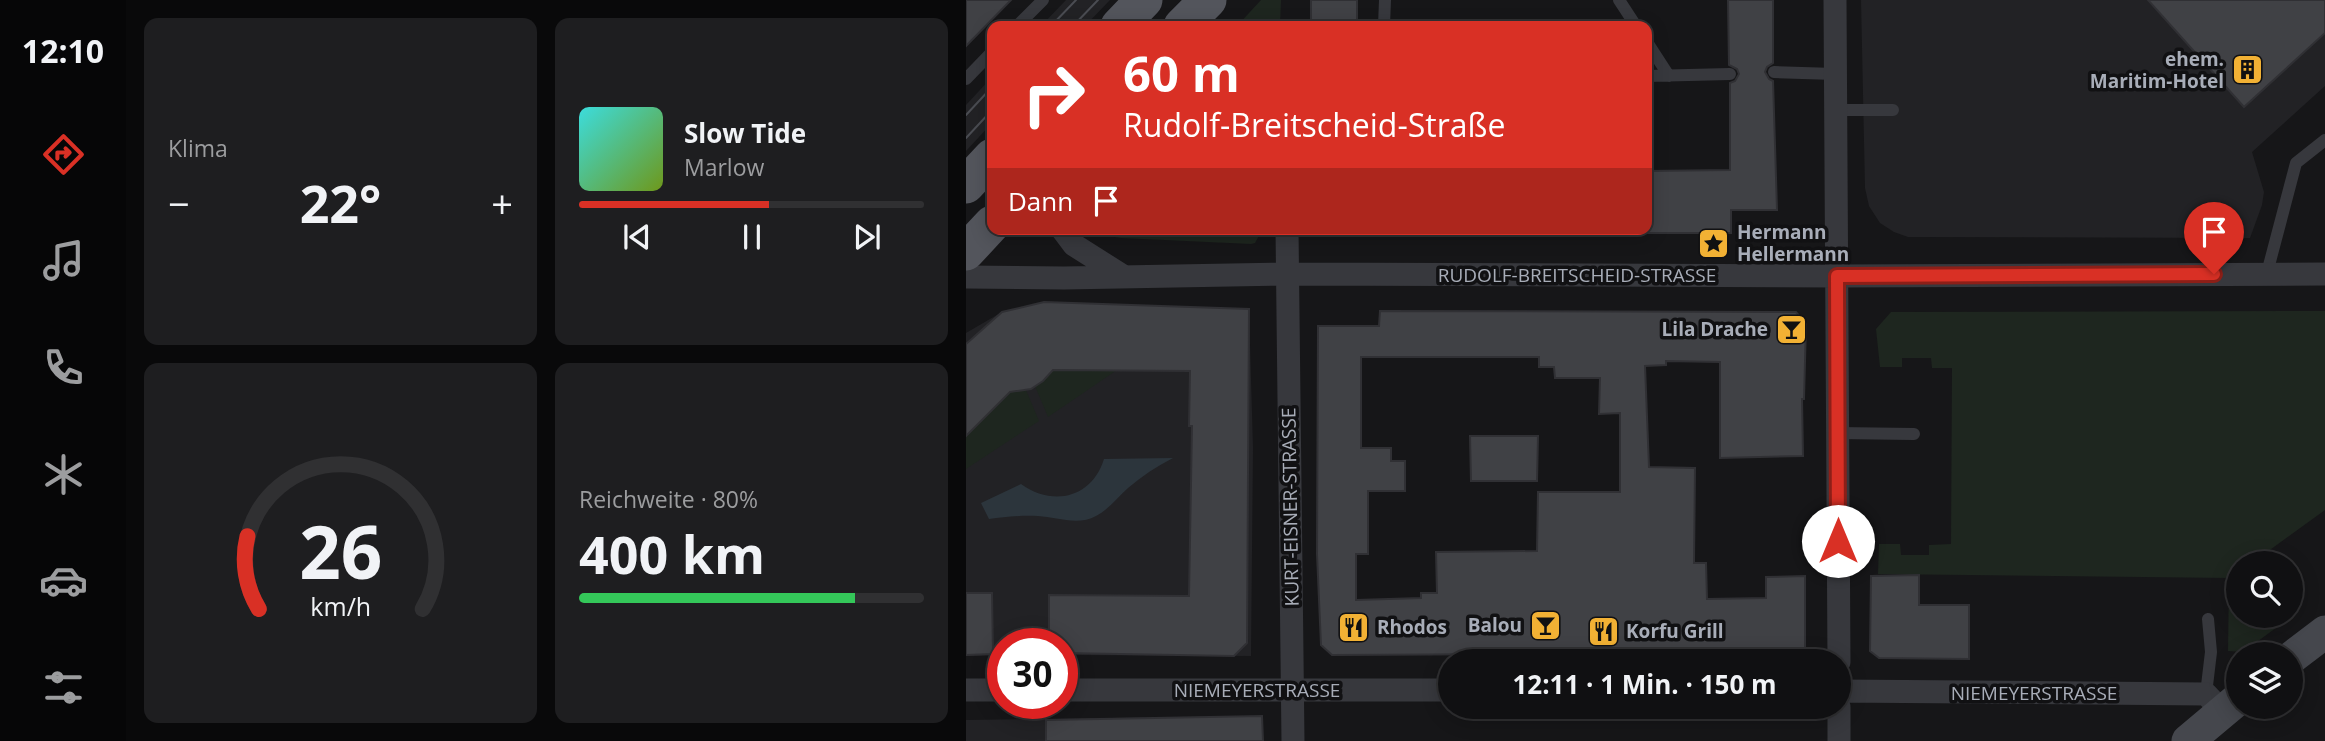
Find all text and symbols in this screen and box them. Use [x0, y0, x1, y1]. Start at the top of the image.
text: 12:10 [22, 29, 104, 72]
text: 60 m [1123, 40, 1240, 106]
place label: ehem. Maritim-Hotel [2090, 46, 2224, 94]
icon: right [1008, 49, 1099, 140]
building icon: ehem. Maritim-Hotel [2230, 53, 2264, 87]
text: Rudolf-Breitscheid-Straße [1123, 103, 1505, 146]
text: Slow Tide [684, 115, 806, 151]
icon: directions [39, 130, 88, 179]
text: Klima [168, 132, 228, 164]
text: Marlow [684, 151, 764, 183]
text: 22° [300, 167, 381, 238]
text: − [168, 177, 190, 229]
text: + [491, 177, 513, 229]
icon: arrive [1087, 182, 1125, 220]
text: Dann [1008, 183, 1073, 219]
pin [2184, 202, 2244, 274]
icon: arrive [2195, 213, 2233, 251]
icon: previous [618, 218, 656, 256]
icon: pause [733, 218, 771, 256]
icon: next [848, 218, 886, 256]
place label: Hermann Hellermann [1737, 219, 1849, 267]
place icon: Hermann Hellermann [1697, 226, 1731, 260]
icon: music [39, 236, 88, 285]
street label: RUDOLF-BREITSCHEID-STRASSE [1438, 262, 1716, 288]
bar icon: Lila Drache [1774, 312, 1808, 346]
place label: Lila Drache [1662, 316, 1768, 342]
icon: phone [39, 343, 88, 392]
street label: KURT-EISNER-STRASSE [1275, 407, 1305, 607]
icon: climate [39, 450, 88, 499]
text: Reichweite · 80% [579, 483, 758, 515]
text: 26 [299, 501, 382, 600]
position arrow [1801, 504, 1875, 578]
text: 400 km [579, 518, 765, 589]
map controls [2226, 551, 2303, 719]
button: search [2226, 551, 2303, 628]
icon: car [39, 556, 88, 605]
text: km/h [310, 589, 371, 623]
bar icon: Balou [1528, 608, 1562, 642]
restaurant icon: Rhodos [1337, 610, 1371, 644]
place label: Balou [1468, 612, 1522, 638]
place label: Rhodos [1377, 614, 1447, 640]
restaurant icon: Korfu Grill [1586, 614, 1620, 648]
place label: Korfu Grill [1626, 618, 1724, 644]
speed limit sign: 30 [987, 628, 1078, 719]
button: layers [2226, 642, 2303, 719]
icon: filters [39, 663, 88, 712]
text: 12:11 · 1 Min. · 150 m [1512, 666, 1777, 702]
street label: NIEMEYERSTRASSE [1174, 677, 1340, 703]
street label: NIEMEYERSTRASSE [1951, 680, 2117, 706]

